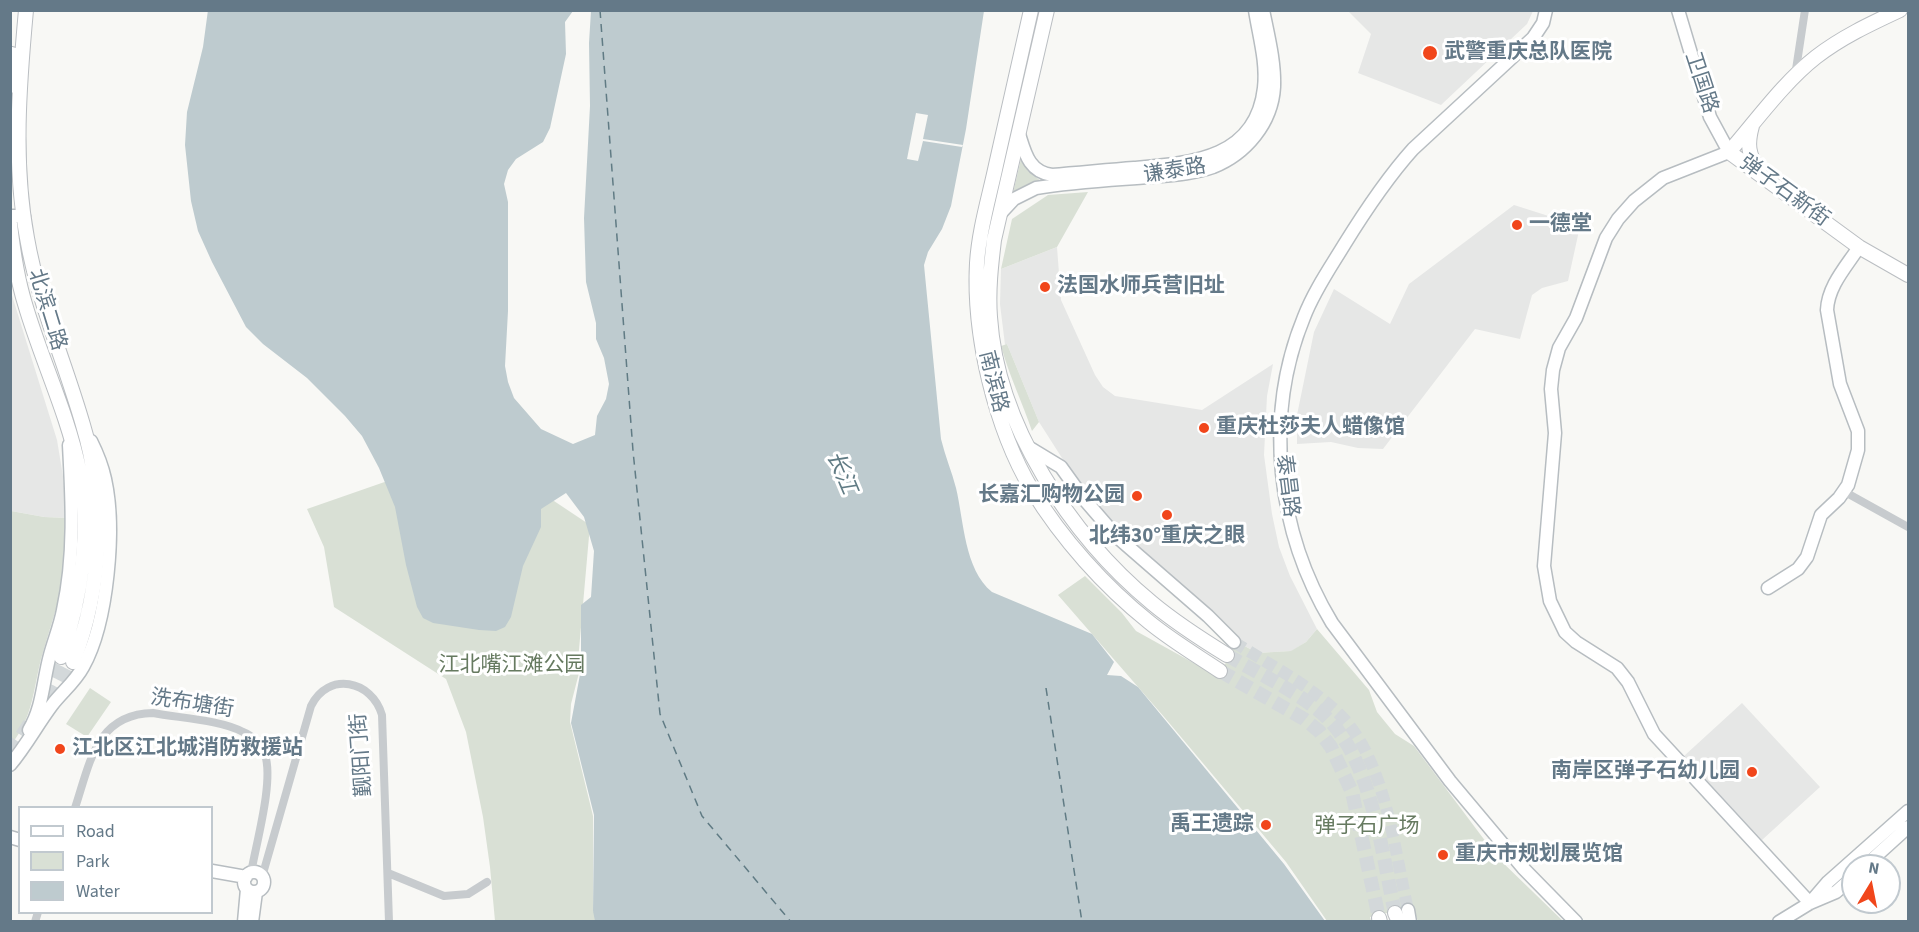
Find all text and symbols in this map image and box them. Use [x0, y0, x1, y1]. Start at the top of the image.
place label: 武警重庆总队医院 [1444, 40, 1612, 66]
marker: 武警重庆总队医院 [1421, 44, 1439, 62]
street label: 卫国路 [1678, 49, 1722, 117]
street label: 弹子石新街 [1734, 151, 1834, 233]
street label: 谦泰路 [1142, 155, 1208, 189]
place label: 一德堂 [1529, 212, 1592, 238]
marker: 一德堂 [1510, 218, 1524, 232]
street label: 北滨二路 [22, 266, 70, 354]
place label: 法国水师兵营旧址 [1057, 274, 1225, 300]
marker: 法国水师兵营旧址 [1038, 280, 1052, 294]
street label: 南滨路 [972, 348, 1012, 416]
place label: 重庆杜莎夫人蜡像馆 [1216, 415, 1405, 441]
marker: 重庆杜莎夫人蜡像馆 [1197, 421, 1211, 435]
water label: 长江 [819, 448, 861, 498]
street label: 泰昌路 [1270, 453, 1302, 519]
place label: 长嘉汇购物公园 [978, 483, 1125, 509]
marker: 长嘉汇购物公园 [1130, 489, 1144, 503]
marker: 北纬30°重庆之眼 [1160, 508, 1174, 522]
place label: 北纬30°重庆之眼 [1089, 524, 1245, 550]
park label: 江北嘴江滩公园 [439, 653, 585, 679]
street label: 洗布塘街 [149, 686, 235, 724]
street label: 觐阳门街 [348, 712, 378, 798]
place label: 江北区江北城消防救援站 [72, 736, 303, 762]
marker: 江北区江北城消防救援站 [53, 742, 67, 756]
place label: 南岸区弹子石幼儿园 [1551, 759, 1740, 785]
marker: 南岸区弹子石幼儿园 [1745, 765, 1759, 779]
legend [18, 806, 213, 914]
place label: 禹王遗踪 [1170, 812, 1254, 838]
park label: 弹子石广场 [1315, 814, 1419, 840]
marker: 禹王遗踪 [1259, 818, 1273, 832]
text: Road [76, 819, 115, 844]
place label: 重庆市规划展览馆 [1455, 842, 1623, 868]
marker: 重庆市规划展览馆 [1436, 848, 1450, 862]
text: Park [76, 849, 110, 874]
north arrow [1841, 854, 1901, 914]
text: N [1867, 856, 1881, 880]
text: Water [76, 879, 120, 904]

